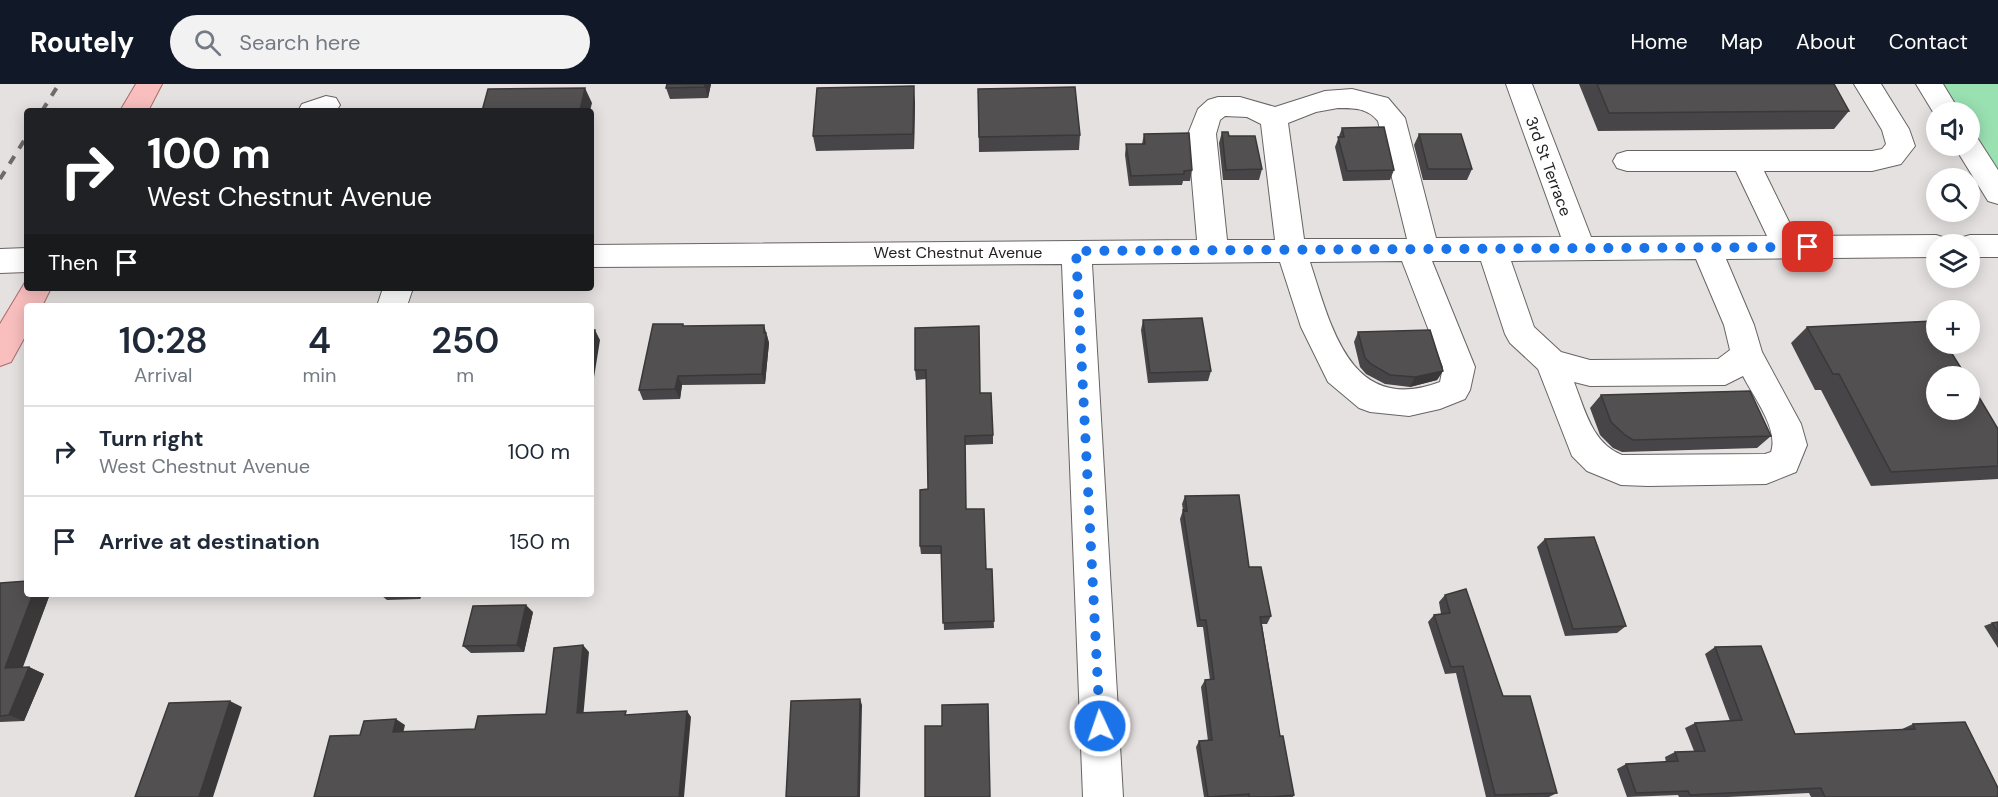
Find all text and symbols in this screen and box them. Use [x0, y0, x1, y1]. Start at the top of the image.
search box [170, 15, 590, 69]
text: Routely [30, 24, 134, 61]
icon: search [191, 26, 224, 59]
text: Search here [239, 28, 361, 57]
text: Home [1630, 28, 1688, 56]
text: Map [1721, 28, 1763, 56]
text: About [1796, 28, 1856, 56]
text: Contact [1889, 28, 1968, 56]
map controls [1926, 102, 1980, 420]
button: sound [1926, 102, 1980, 156]
street label: 3rd St Terrace [1521, 113, 1576, 219]
text: 100 m [147, 126, 271, 181]
icon: right [48, 132, 126, 210]
button: search [1926, 168, 1980, 222]
text: West Chestnut Avenue [147, 179, 432, 214]
pin [1782, 221, 1833, 272]
icon: arrive [1791, 230, 1824, 263]
button: layers [1926, 234, 1980, 288]
street label: West Chestnut Avenue [874, 242, 1042, 263]
icon: arrive [110, 246, 143, 279]
text: Then [48, 248, 98, 277]
button: + [1926, 300, 1980, 354]
text: 10:28 [119, 317, 208, 364]
text: 4 [308, 317, 331, 364]
text: 250 [431, 317, 499, 364]
text: Arrival [134, 362, 192, 388]
text: min [302, 362, 337, 388]
text: m [456, 362, 474, 388]
button: − [1926, 366, 1980, 420]
text: Turn right [99, 424, 204, 453]
icon: right [48, 435, 81, 468]
text: 100 m [508, 437, 570, 466]
text: West Chestnut Avenue [99, 453, 310, 479]
icon: arrive [48, 525, 81, 558]
text: Arrive at destination [99, 527, 320, 556]
text: 150 m [509, 527, 570, 556]
position arrow [1068, 694, 1132, 758]

